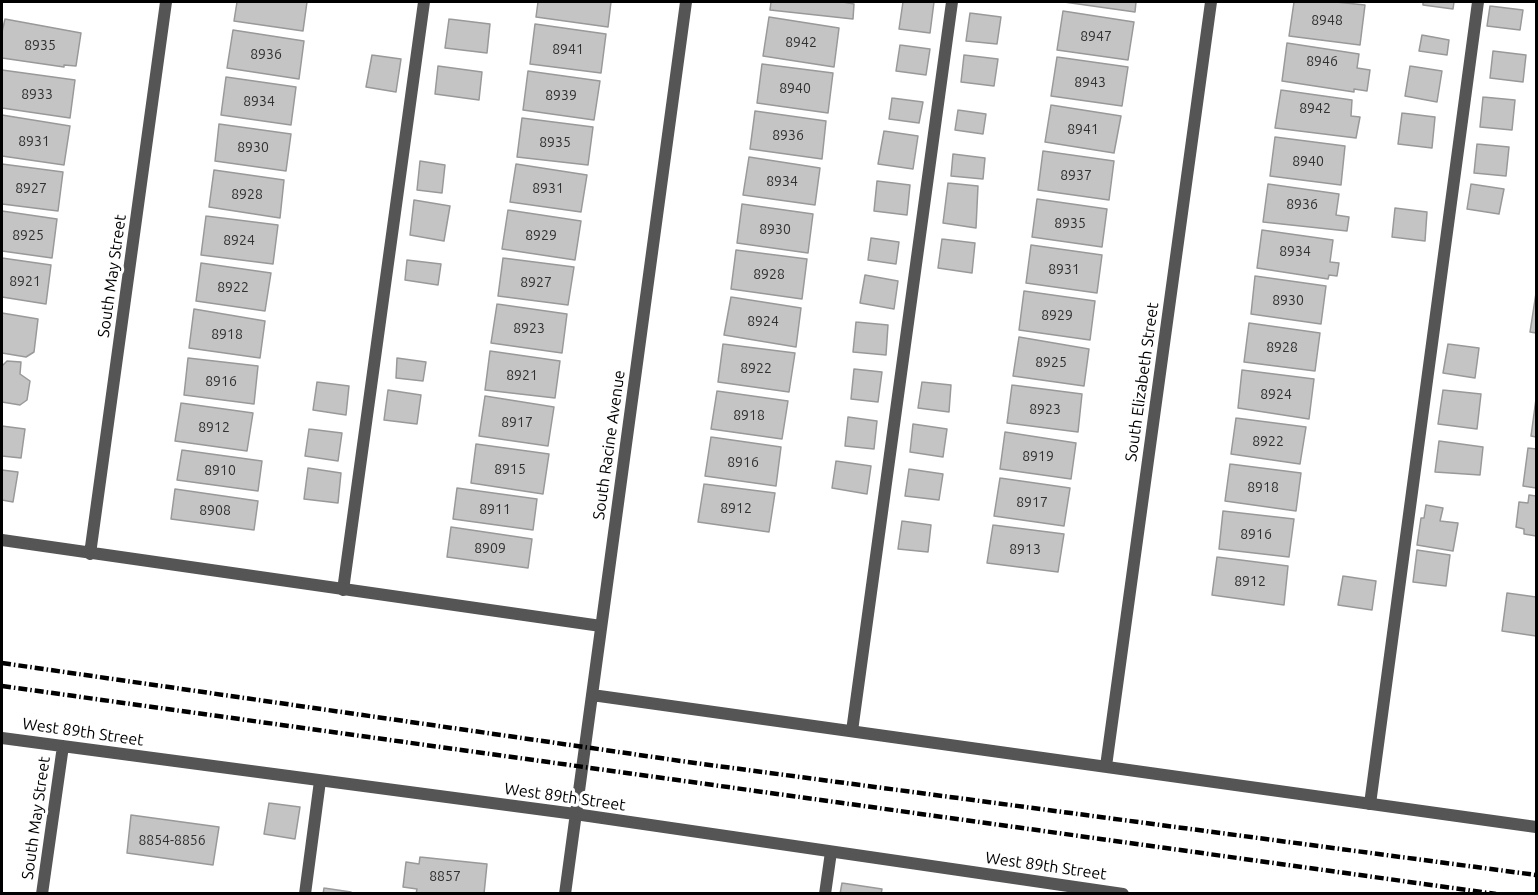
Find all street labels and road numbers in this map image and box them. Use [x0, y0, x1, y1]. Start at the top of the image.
street label: South May Street [94, 213, 130, 339]
street label: South Elizabeth Street [1121, 301, 1163, 463]
street label: South Racine Avenue [589, 369, 629, 521]
street label: West 89th Street [21, 714, 145, 750]
street label: South May Street [18, 755, 54, 881]
street label: West 89th Street [503, 779, 627, 815]
street label: West 89th Street [984, 848, 1108, 884]

